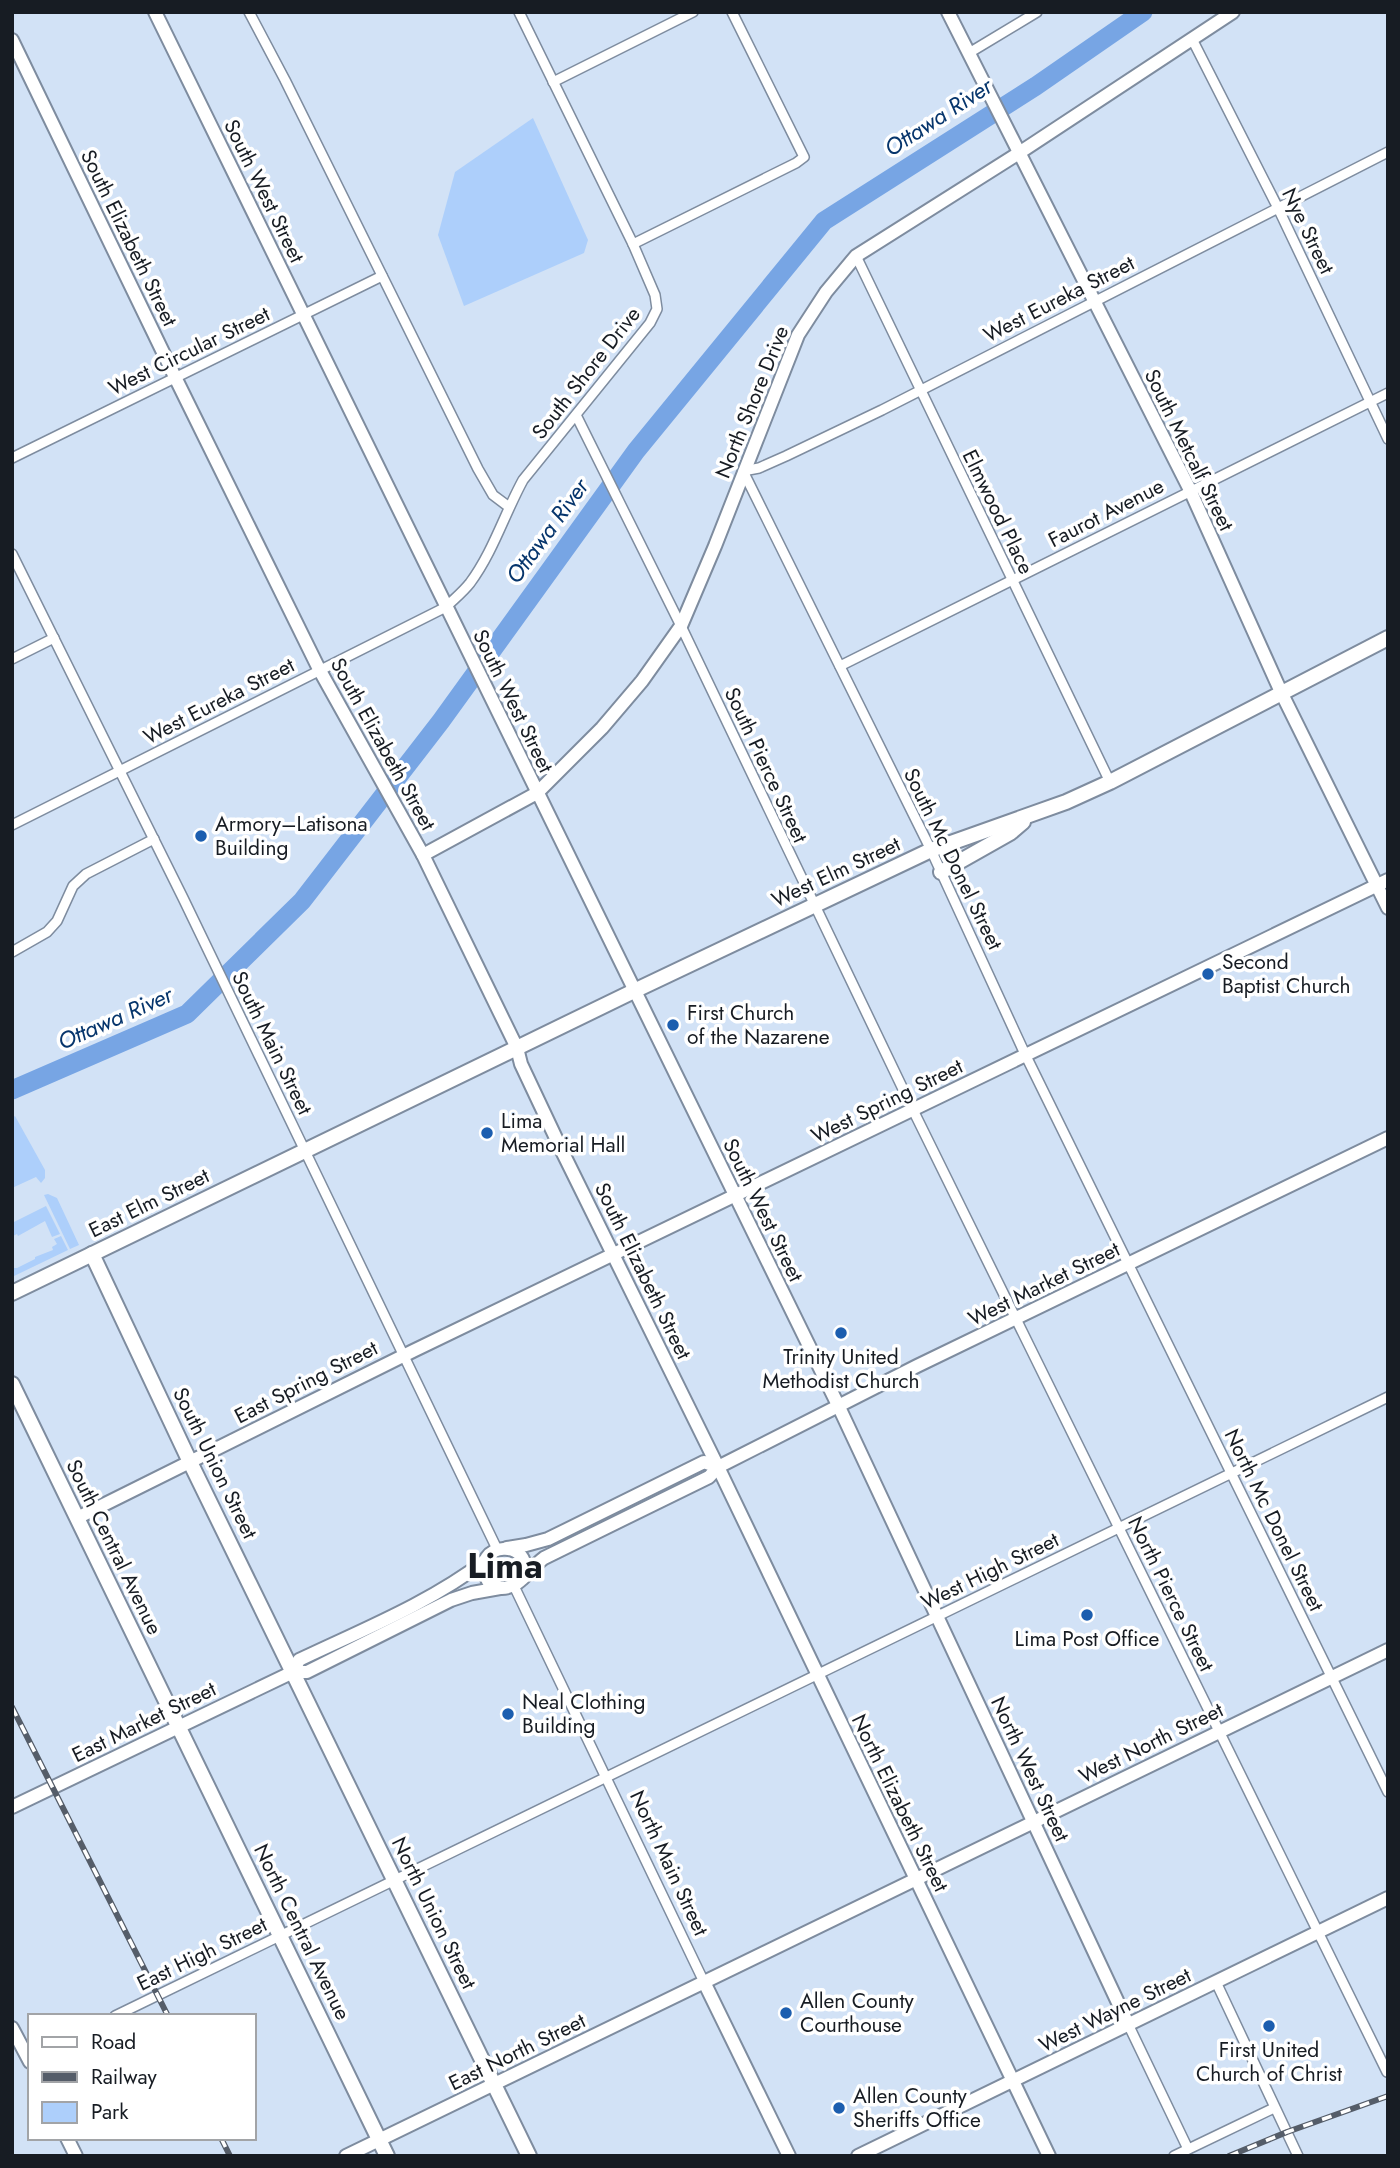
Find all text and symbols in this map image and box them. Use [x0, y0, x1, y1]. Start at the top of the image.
water label: Ottawa River [877, 69, 1000, 165]
street label: South West Street [216, 114, 312, 268]
street label: South Elizabeth Street [73, 145, 185, 331]
street label: Nye Street [1274, 183, 1342, 279]
street label: West Eureka Street [978, 248, 1140, 350]
street label: West Circular Street [103, 299, 275, 403]
street label: South Shore Drive [525, 300, 648, 446]
street label: North Shore Drive [708, 321, 796, 483]
street label: South Metcalf Street [1137, 364, 1241, 536]
street label: Elmwood Place [955, 445, 1041, 579]
water label: Ottawa River [497, 470, 598, 591]
street label: Faurot Avenue [1043, 471, 1169, 555]
street label: South West Street [465, 624, 561, 778]
street label: West Eureka Street [138, 650, 300, 752]
street label: South Elizabeth Street [323, 652, 443, 836]
street label: South Pierce Street [717, 682, 815, 848]
street label: South Mc Donel Street [896, 763, 1010, 955]
place label: Armory–Latisona Building [215, 809, 368, 863]
marker: Armory–Latisona Building [193, 828, 209, 844]
street label: West Elm Street [767, 829, 905, 915]
place label: Second Baptist Church [1222, 947, 1350, 1001]
street label: South Main Street [224, 966, 320, 1120]
marker: Second Baptist Church [1200, 966, 1216, 982]
water label: Ottawa River [52, 977, 179, 1058]
place label: First Church of the Nazarene [687, 998, 830, 1052]
marker: First Church of the Nazarene [665, 1017, 681, 1033]
street label: West Spring Street [806, 1051, 968, 1151]
place label: Lima Memorial Hall [501, 1106, 625, 1160]
marker: Lima Memorial Hall [479, 1125, 495, 1141]
street label: South West Street [715, 1133, 811, 1287]
street label: East Elm Street [84, 1161, 214, 1245]
street label: South Elizabeth Street [587, 1178, 699, 1364]
street label: West Market Street [963, 1234, 1125, 1334]
marker: Trinity United Methodist Church [833, 1325, 849, 1341]
street label: East Spring Street [229, 1333, 383, 1431]
place label: Trinity United Methodist Church [763, 1342, 919, 1396]
street label: South Union Street [165, 1382, 265, 1544]
street label: North Mc Donel Street [1217, 1424, 1331, 1616]
street label: South Central Avenue [59, 1454, 170, 1640]
street label: North Pierce Street [1120, 1511, 1222, 1677]
street label: West High Street [916, 1525, 1064, 1617]
district label: Lima [467, 1541, 543, 1591]
marker: Lima Post Office [1079, 1607, 1095, 1623]
place label: Lima Post Office [1015, 1624, 1160, 1654]
street label: East Market Street [67, 1674, 221, 1770]
place label: Neal Clothing Building [522, 1687, 646, 1741]
street label: North West Street [983, 1691, 1077, 1847]
street label: West North Street [1074, 1695, 1228, 1791]
marker: Neal Clothing Building [500, 1706, 516, 1722]
street label: North Elizabeth Street [844, 1709, 956, 1897]
street label: North Main Street [622, 1785, 716, 1941]
street label: North Union Street [384, 1832, 484, 1994]
street label: North Central Avenue [246, 1839, 358, 2025]
street label: East High Street [132, 1910, 272, 1998]
street label: West Wayne Street [1034, 1960, 1196, 2060]
place label: Allen County Courthouse [800, 1986, 915, 2040]
marker: Allen County Courthouse [778, 2005, 794, 2021]
street label: East North Street [444, 2006, 590, 2098]
legend [28, 2014, 256, 2140]
marker: First United Church of Christ [1261, 2018, 1277, 2034]
text: Road [91, 2027, 136, 2057]
place label: First United Church of Christ [1196, 2035, 1342, 2089]
text: Railway [91, 2062, 157, 2092]
place label: Allen County Sheriffs Office [853, 2081, 981, 2135]
text: Park [91, 2097, 129, 2127]
marker: Allen County Sheriffs Office [831, 2100, 847, 2116]

